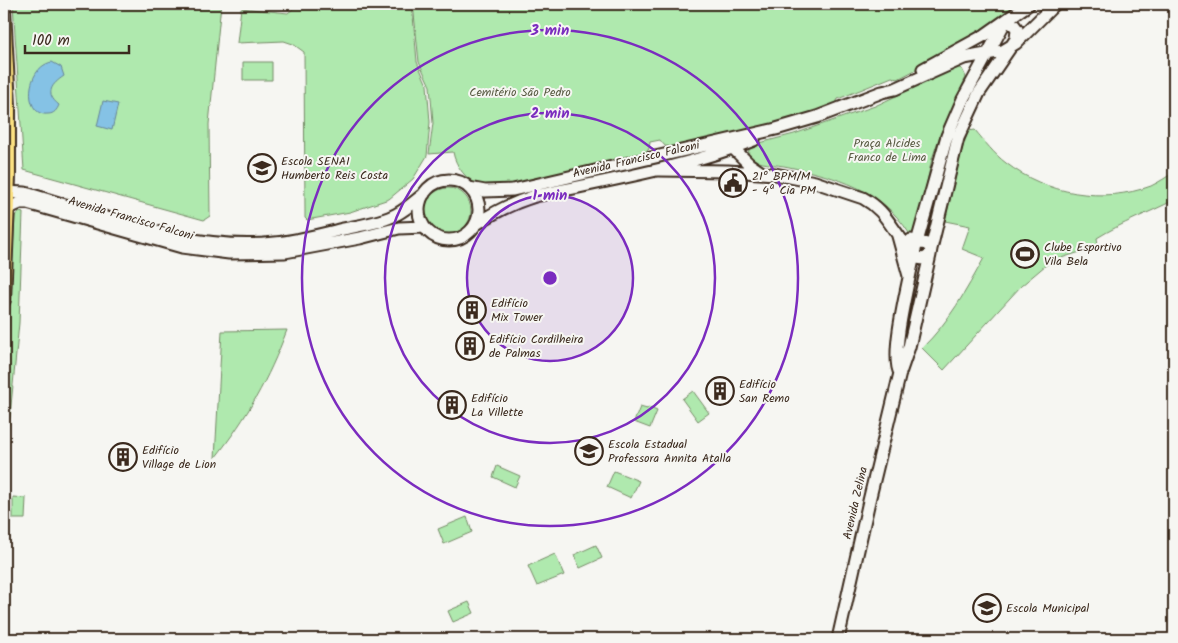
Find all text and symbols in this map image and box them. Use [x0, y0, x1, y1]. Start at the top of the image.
text: 3 min [530, 19, 569, 43]
scale bar [25, 22, 129, 54]
text: 100 m [32, 29, 70, 53]
park label: Cemitério São Pedro [469, 83, 571, 102]
text: 2 min [530, 102, 570, 126]
park label: Praça Alcides Franco de Lima [848, 134, 927, 167]
street label: Avenida Francisco Falconi [571, 135, 702, 183]
place label: Escola SENAI Humberto Reis Costa [281, 152, 388, 185]
school or university icon: Escola SENAI Humberto Reis Costa [247, 153, 277, 183]
place label: 21º BPM/M - 4ª Cia PM [752, 167, 816, 200]
public building icon: 21º BPM/M - 4ª Cia PM [718, 168, 748, 198]
text: 1 min [533, 184, 567, 208]
street label: Avenida Francisco Falconi [66, 192, 197, 246]
place label: Clube Esportivo Vila Bela [1044, 238, 1122, 271]
sports icon: Clube Esportivo Vila Bela [1010, 239, 1040, 269]
centre of rings [541, 269, 559, 287]
place label: Edifício Mix Tower [491, 294, 544, 327]
building icon: Edifício Mix Tower [457, 295, 487, 325]
place label: Edifício Cordilheira de Palmas [489, 330, 584, 363]
building icon: Edifício Cordilheira de Palmas [455, 331, 485, 361]
place label: Edifício San Remo [739, 375, 790, 408]
building icon: Edifício San Remo [705, 376, 735, 406]
place label: Edifício La Villette [471, 389, 524, 422]
building icon: Edifício La Villette [437, 390, 467, 420]
place label: Escola Estadual Professora Annita Atalla [608, 435, 731, 468]
school or university icon: Escola Estadual Professora Annita Atalla [574, 436, 604, 466]
place label: Edifício Village de Lion [142, 441, 216, 474]
building icon: Edifício Village de Lion [108, 442, 138, 472]
street label: Avenida Zelina [838, 465, 873, 541]
school or university icon: Escola Municipal [972, 593, 1002, 623]
place label: Escola Municipal [1006, 599, 1089, 618]

